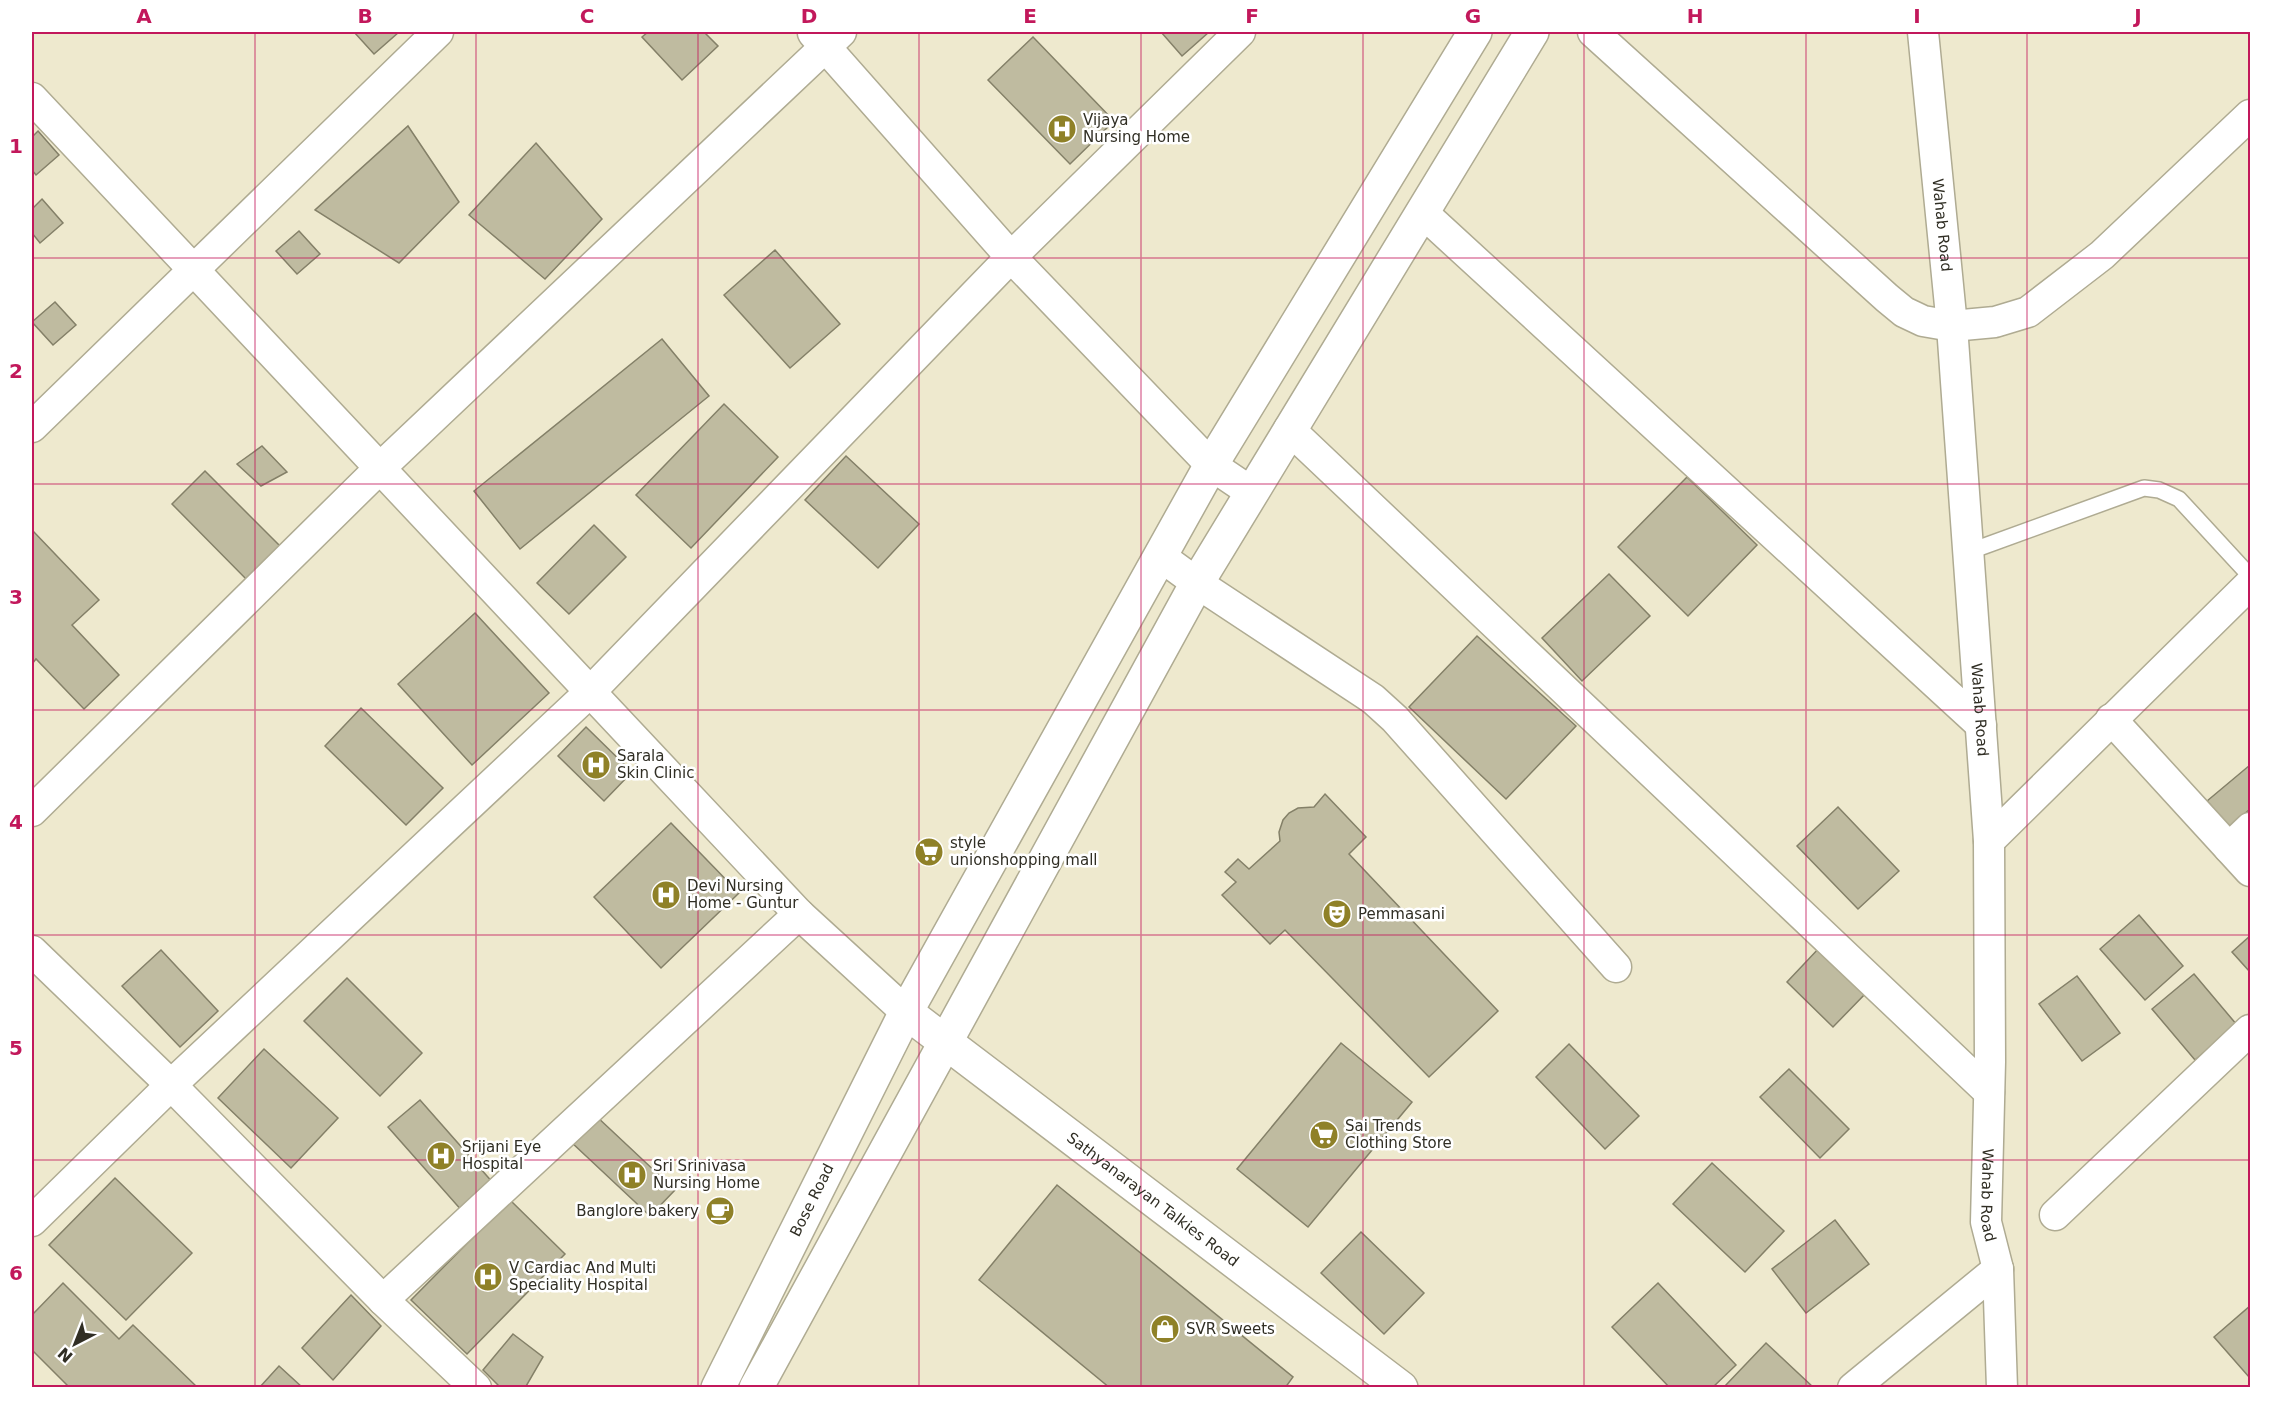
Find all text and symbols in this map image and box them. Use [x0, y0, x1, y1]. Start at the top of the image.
text: A [136, 4, 152, 28]
text: B [357, 4, 373, 28]
text: C [580, 4, 594, 28]
text: D [801, 4, 817, 28]
text: E [1023, 4, 1037, 28]
text: F [1245, 4, 1259, 28]
text: G [1465, 4, 1481, 28]
text: H [1687, 4, 1703, 28]
text: I [1913, 4, 1921, 28]
text: J [2132, 4, 2142, 28]
place label: Vijaya Nursing Home [1083, 111, 1190, 146]
hospital icon: Vijaya Nursing Home [1046, 113, 1078, 145]
text: 1 [9, 134, 23, 158]
street label: Wahab Road [1928, 178, 1956, 273]
text: 2 [9, 359, 23, 383]
text: 3 [9, 585, 23, 609]
street label: Wahab Road [1967, 662, 1992, 757]
place label: Sarala Skin Clinic [617, 747, 694, 782]
hospital icon: Sarala Skin Clinic [580, 749, 612, 781]
text: 4 [9, 810, 23, 834]
place label: style unionshopping mall [950, 834, 1098, 869]
supermarket icon: style unionshopping mall [913, 836, 945, 868]
place label: Devi Nursing Home - Guntur [687, 877, 799, 912]
hospital icon: Devi Nursing Home - Guntur [650, 879, 682, 911]
theatre icon: Pemmasani [1321, 898, 1353, 930]
place label: Pemmasani [1358, 905, 1445, 923]
text: 5 [9, 1036, 23, 1060]
place label: Sai Trends Clothing Store [1345, 1117, 1452, 1152]
supermarket icon: Sai Trends Clothing Store [1308, 1119, 1340, 1151]
street label: Sathyanarayan Talkies Road [1063, 1128, 1242, 1271]
place label: Srijani Eye Hospital [462, 1138, 541, 1173]
hospital icon: Srijani Eye Hospital [425, 1140, 457, 1172]
street label: Wahab Road [1977, 1148, 2000, 1244]
place label: Sri Srinivasa Nursing Home [653, 1157, 760, 1192]
hospital icon: Sri Srinivasa Nursing Home [616, 1159, 648, 1191]
street label: Bose Road [786, 1161, 838, 1240]
cafe icon: Banglore bakery [704, 1195, 736, 1227]
place label: Banglore bakery [576, 1202, 699, 1220]
place label: V Cardiac And Multi Speciality Hospital [509, 1259, 656, 1294]
text: 6 [9, 1261, 23, 1285]
hospital icon: V Cardiac And Multi Speciality Hospital [472, 1261, 504, 1293]
shop icon: SVR Sweets [1149, 1313, 1181, 1345]
north arrow [45, 1314, 105, 1374]
place label: SVR Sweets [1186, 1320, 1275, 1338]
text: N [54, 1343, 77, 1366]

